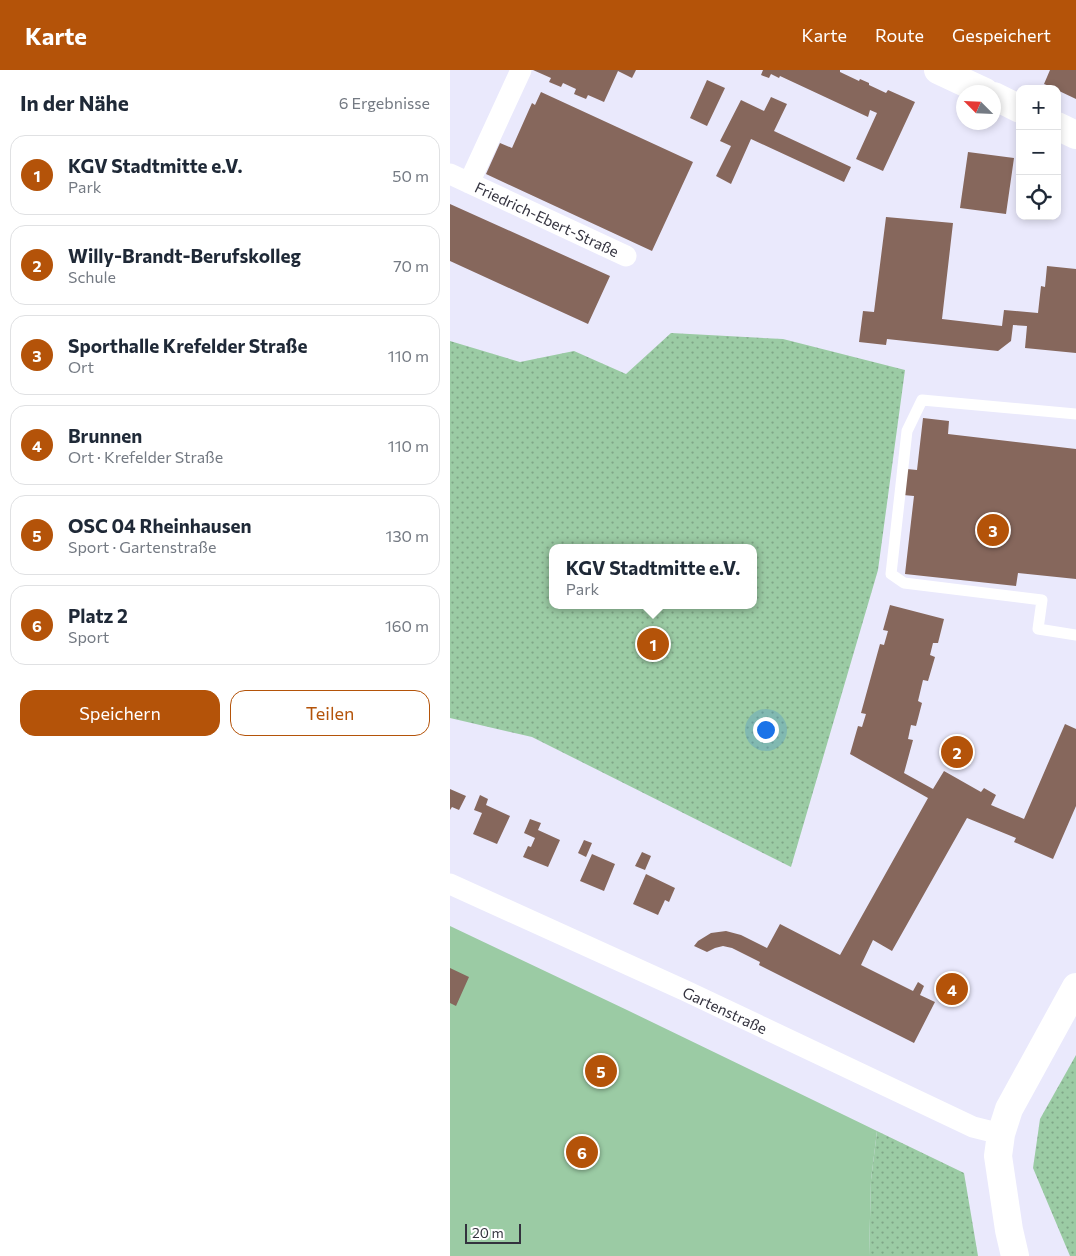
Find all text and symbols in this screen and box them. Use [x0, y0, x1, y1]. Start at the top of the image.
text: Karte [25, 21, 87, 50]
text: Karte [802, 24, 847, 46]
text: Route [875, 24, 924, 46]
text: Gespeichert [952, 24, 1051, 46]
north arrow [956, 85, 1001, 130]
map controls [1016, 85, 1061, 220]
button: + [1016, 85, 1061, 130]
text: In der Nähe [20, 90, 129, 115]
text: 6 Ergebnisse [339, 93, 430, 112]
button: − [1016, 130, 1061, 175]
text: KGV Stadtmitte e.V. [68, 154, 242, 177]
text: 1 [33, 166, 41, 185]
text: 50 m [392, 166, 429, 185]
button: locate [1016, 175, 1061, 220]
text: Park [68, 177, 101, 196]
street label: Friedrich-Ebert-Straße [472, 178, 622, 260]
text: Willy-Brandt-Berufskolleg [68, 244, 301, 267]
text: 2 [32, 256, 42, 275]
text: 70 m [393, 256, 429, 275]
text: Schule [68, 267, 116, 286]
text: Sporthalle Krefelder Straße [68, 334, 307, 357]
text: 3 [32, 346, 42, 365]
text: 110 m [388, 346, 429, 365]
text: Ort [68, 357, 94, 376]
text: Brunnen [68, 424, 142, 447]
text: 4 [32, 436, 42, 455]
text: 110 m [388, 436, 429, 455]
text: Ort · Krefelder Straße [68, 447, 223, 466]
pin: 3 [977, 511, 1009, 549]
text: OSC 04 Rheinhausen [68, 514, 252, 537]
text: 5 [32, 526, 42, 545]
text: 130 m [386, 526, 429, 545]
text: Sport · Gartenstraße [68, 537, 216, 556]
popup [549, 544, 757, 609]
text: KGV Stadtmitte e.V. [566, 556, 740, 579]
text: Park [566, 579, 599, 598]
text: Platz 2 [68, 604, 128, 627]
text: 6 [32, 616, 42, 635]
text: 160 m [385, 616, 429, 635]
pin: 1 [637, 625, 669, 663]
text: Sport [68, 627, 109, 646]
button: Speichern [20, 690, 220, 736]
button: Teilen [230, 690, 430, 736]
your location [753, 717, 779, 743]
pin: 2 [941, 733, 973, 771]
pin: 4 [936, 970, 968, 1008]
street label: Gartenstraße [680, 983, 770, 1037]
pin: 5 [585, 1052, 617, 1090]
pin: 6 [566, 1133, 598, 1171]
scale bar [465, 1221, 521, 1244]
text: 20 m [472, 1224, 504, 1241]

